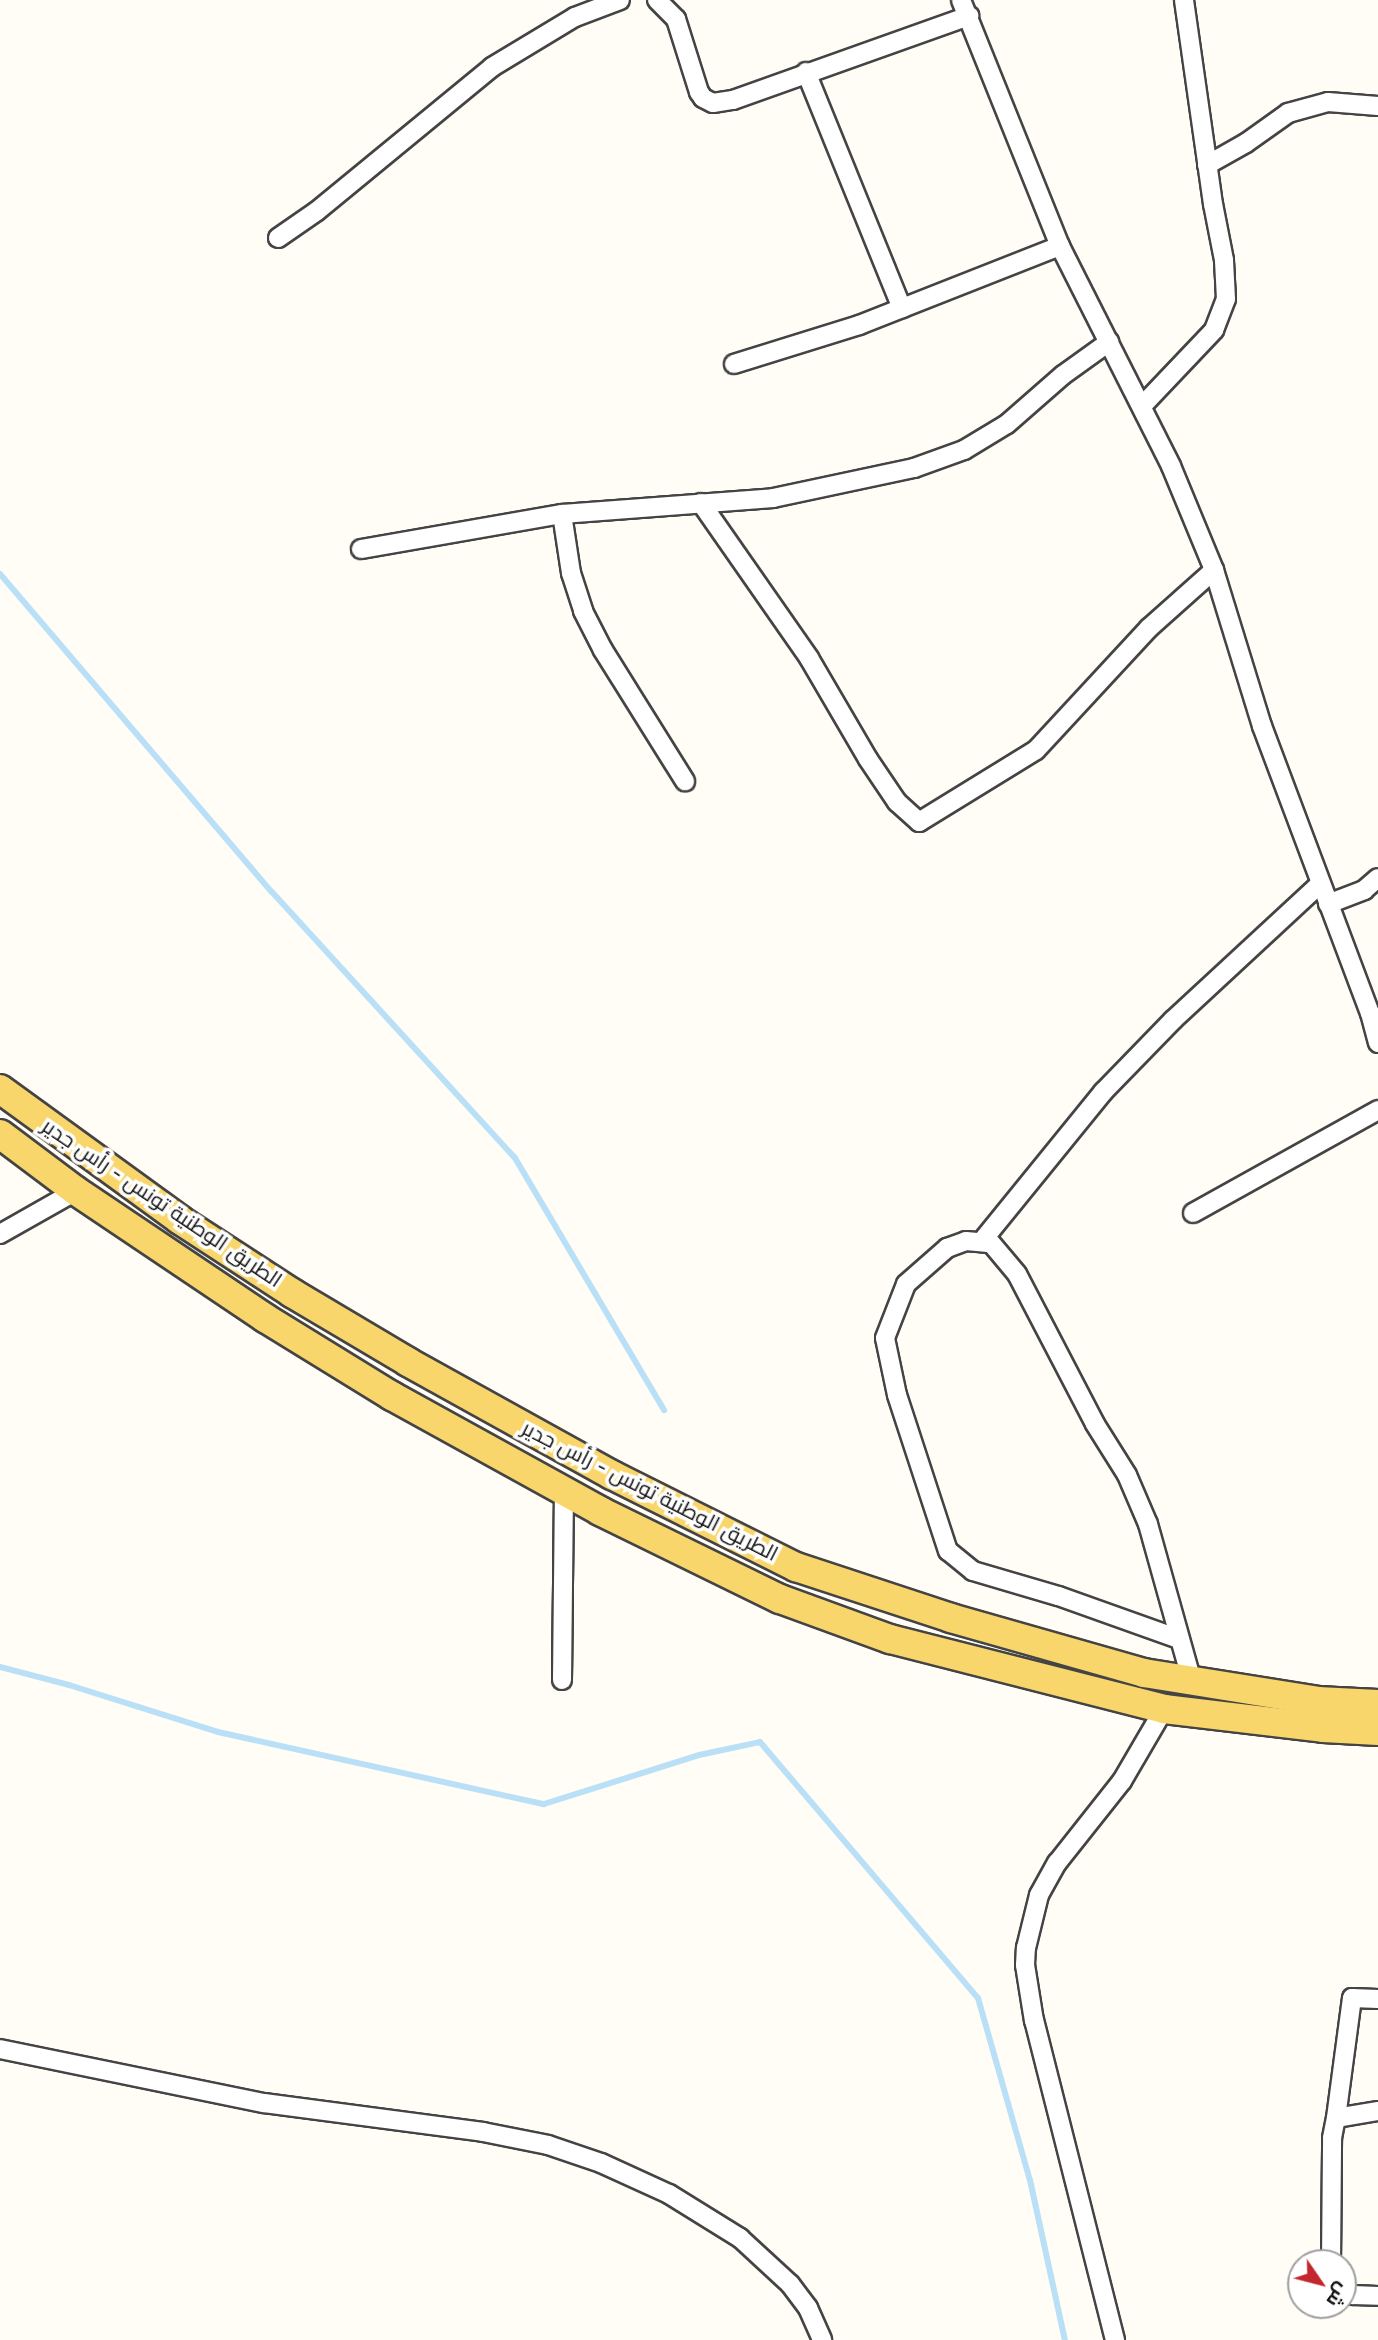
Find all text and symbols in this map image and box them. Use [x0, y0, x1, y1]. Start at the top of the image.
street label: الطريق الوطنية تونس - رأس جدير [37, 1113, 287, 1293]
street label: الطريق الوطنية تونس - رأس جدير [518, 1415, 782, 1567]
north arrow [1287, 2249, 1357, 2319]
text: ش [1322, 2279, 1354, 2312]

